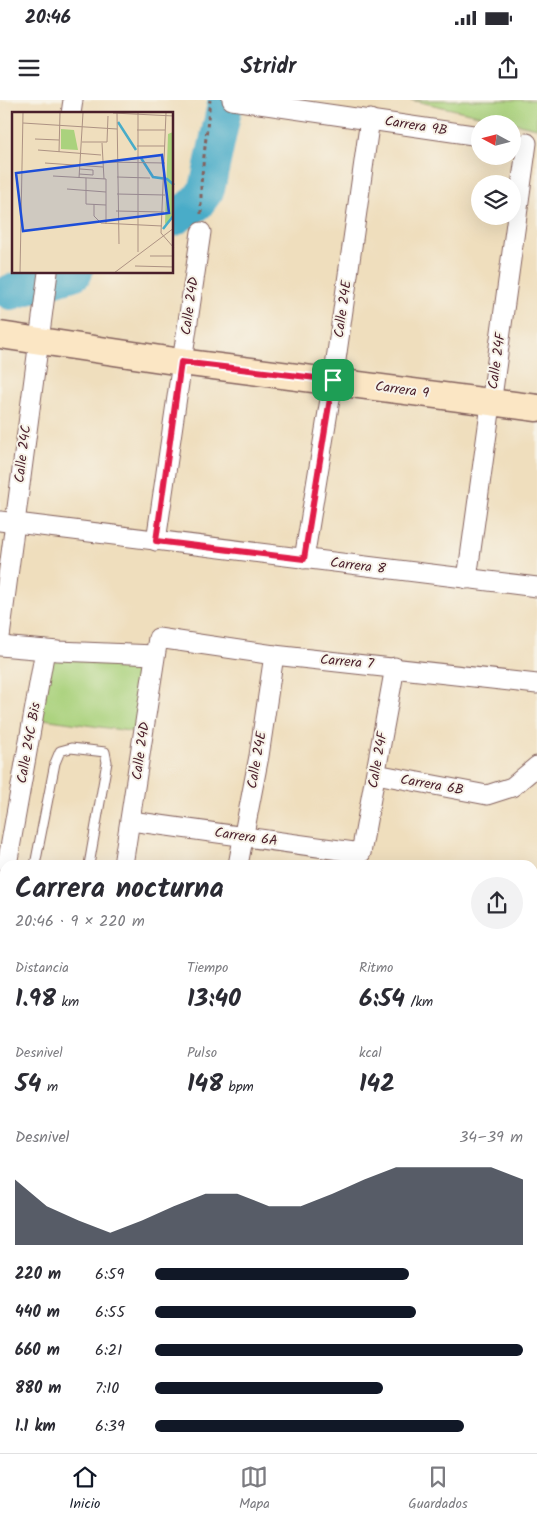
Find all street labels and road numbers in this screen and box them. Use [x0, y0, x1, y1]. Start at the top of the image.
street label: Carrera 9B [383, 110, 449, 142]
street label: Calle 24D [175, 275, 205, 337]
street label: Calle 24E [328, 278, 358, 339]
street label: Calle 24F [482, 330, 512, 391]
street label: Carrera 9 [374, 375, 431, 405]
street label: Calle 24C [9, 424, 37, 484]
street label: Carrera 8 [329, 552, 388, 580]
street label: Carrera 7 [319, 649, 375, 675]
street label: Calle 24C Bis [11, 701, 47, 785]
street label: Calle 24D [126, 720, 156, 782]
street label: Calle 24F [362, 728, 394, 790]
street label: Calle 24E [241, 729, 273, 790]
street label: Carrera 6B [399, 769, 466, 801]
street label: Carrera 6A [213, 822, 279, 852]

